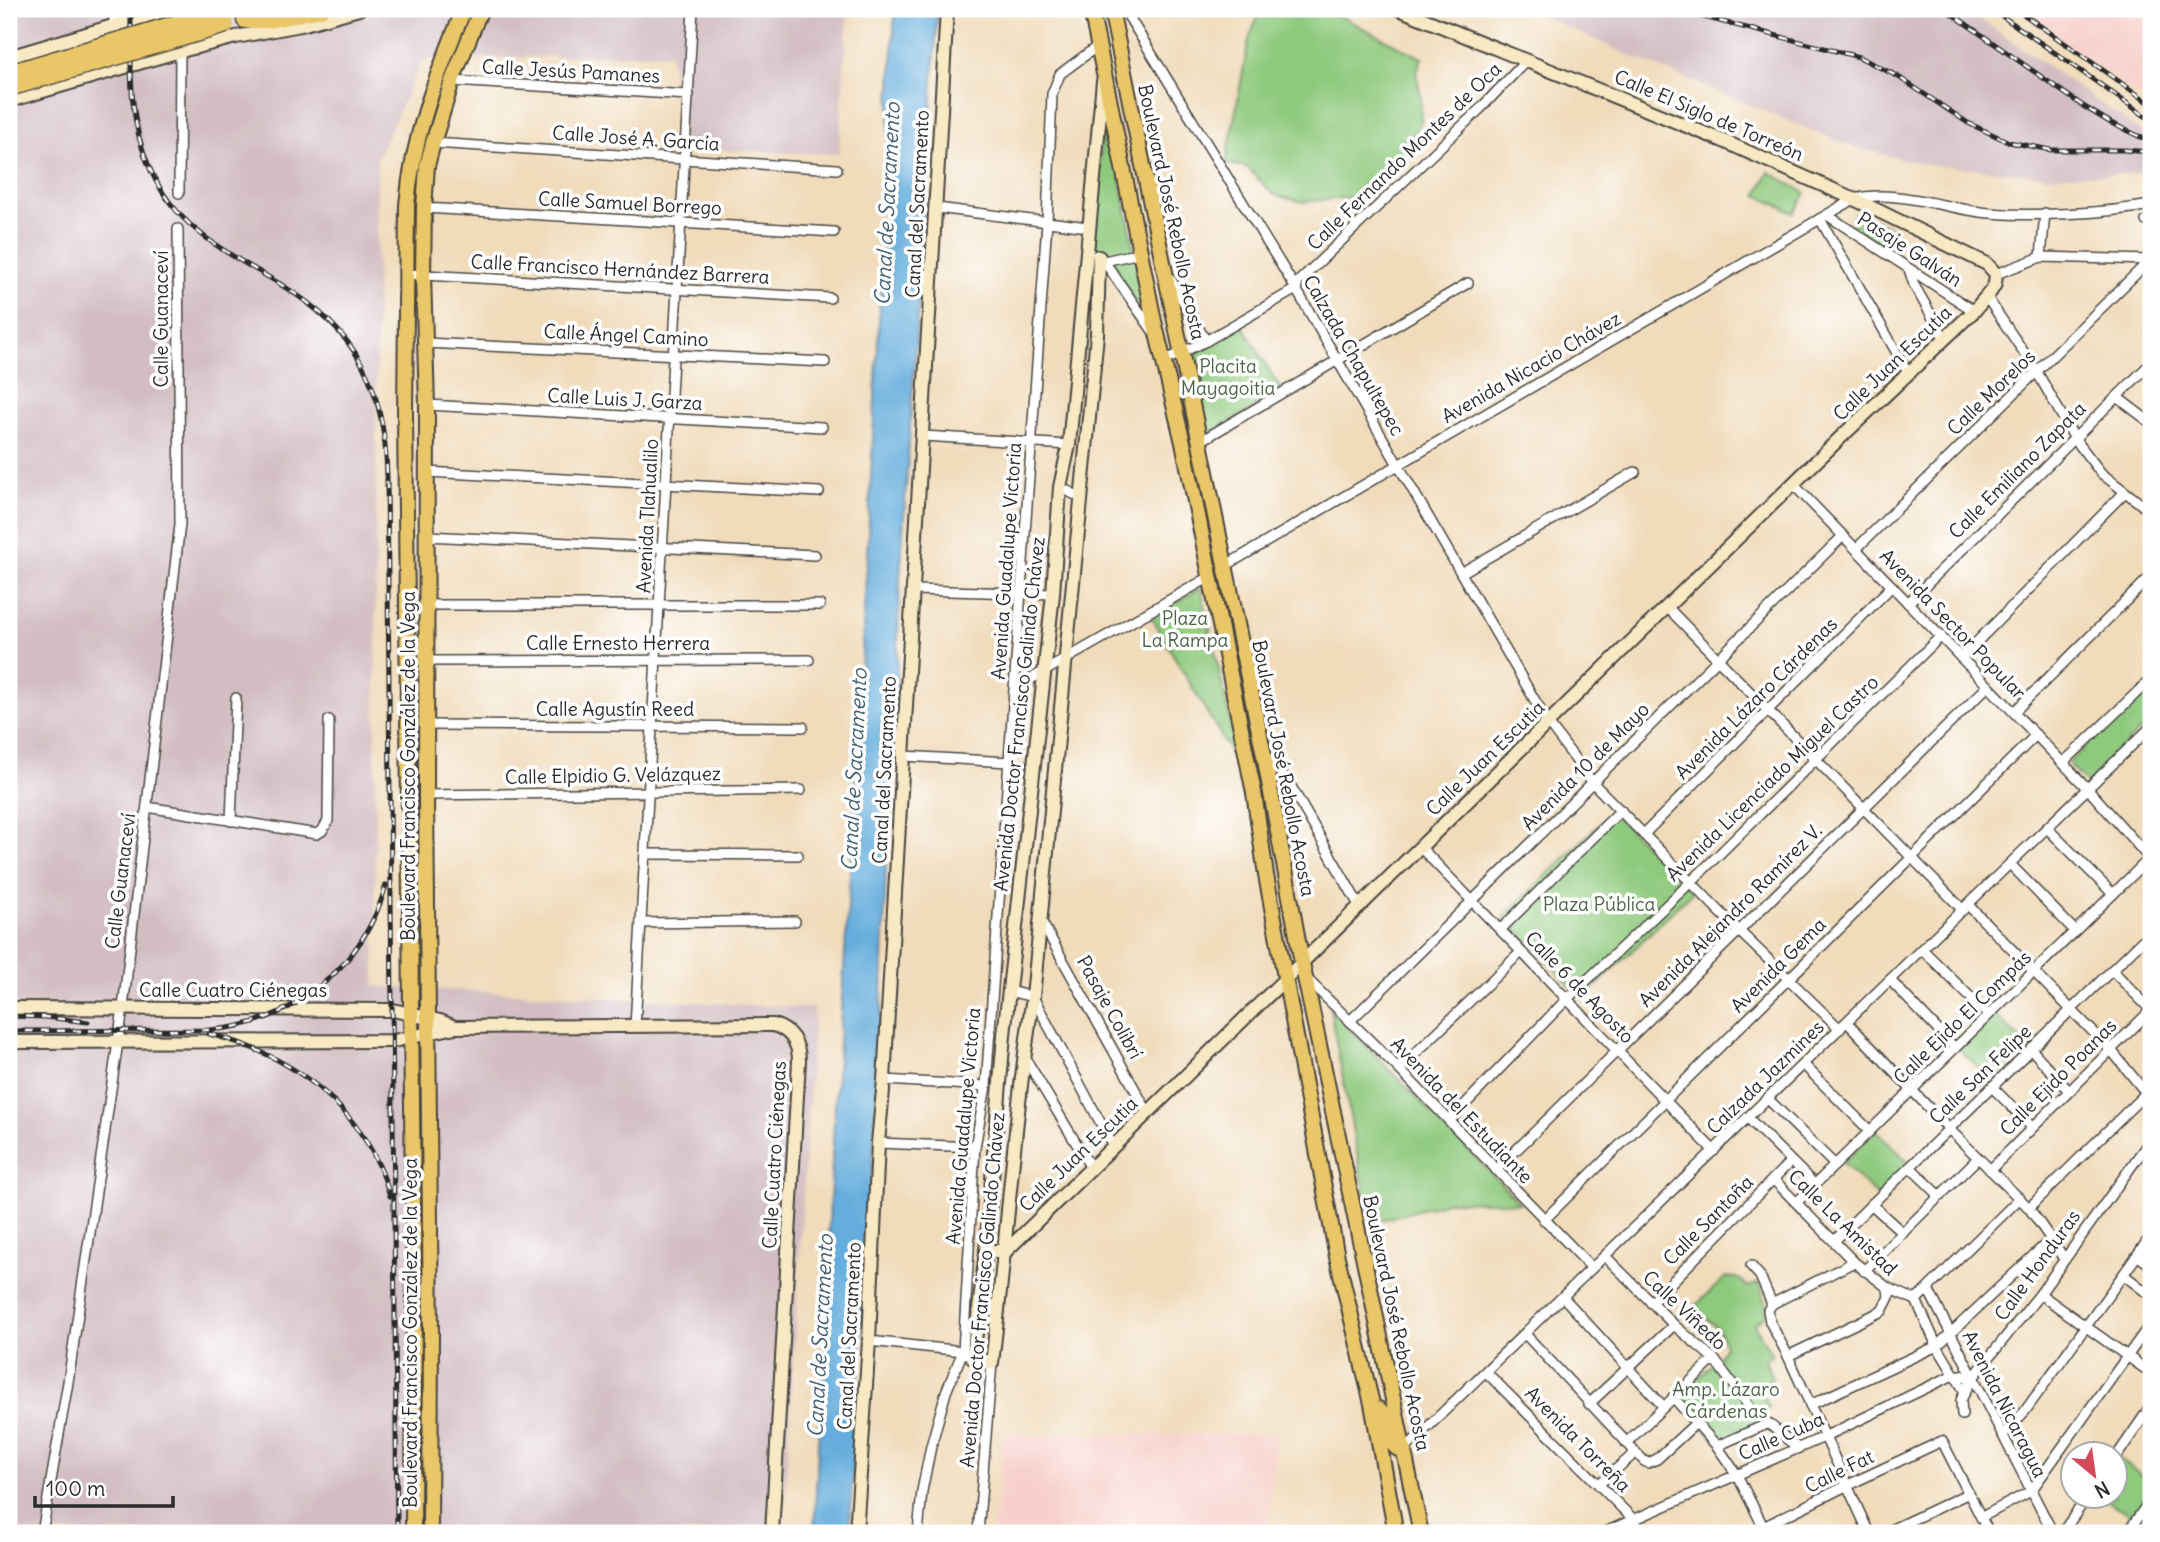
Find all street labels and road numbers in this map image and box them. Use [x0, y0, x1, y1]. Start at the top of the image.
street label: Calle Jesús Pamanes [481, 54, 661, 88]
street label: Calle Fernando Montes de Oca [1302, 57, 1506, 255]
street label: Calle El Siglo de Torreón [1611, 64, 1807, 166]
street label: Boulevard José Rebollo Acosta [1133, 82, 1211, 342]
street label: Canal del Sacramento [900, 109, 934, 299]
street label: Calle José A. García [551, 120, 721, 156]
street label: Calle Samuel Borrego [537, 186, 723, 220]
street label: Pasaje Galván [1853, 206, 1967, 292]
street label: Calle Francisco Hernández Barrera [470, 249, 770, 289]
street label: Calle Guanaceví [149, 251, 173, 387]
street label: Calzada Chapultepec [1298, 270, 1410, 440]
street label: Calle Juan Escutia [1828, 300, 1956, 426]
street label: Avenida Nicacio Chávez [1437, 306, 1625, 428]
street label: Calle Ángel Camino [543, 319, 709, 351]
street label: Calle Morelos [1942, 344, 2040, 440]
street label: Calle Luis J. Garza [547, 383, 703, 415]
street label: Calle Emiliano Zapata [1943, 396, 2091, 544]
street label: Avenida Tlahualilo [631, 438, 663, 594]
street label: Avenida Guadalupe Victoria [986, 442, 1026, 680]
street label: Avenida Doctor Francisco Galindo Chávez [988, 535, 1050, 893]
street label: Avenida Sector Popular [1875, 544, 2031, 704]
street label: Boulevard Francisco González de la Vega [396, 591, 420, 941]
street label: Avenida Lázaro Cárdenas [1670, 612, 1842, 784]
street label: Calle Ernesto Herrera [526, 631, 710, 655]
street label: Boulevard José Rebollo Acosta [1247, 638, 1321, 898]
street label: Avenida Licenciado Miguel Castro [1661, 670, 1883, 886]
street label: Canal del Sacramento [867, 675, 901, 865]
street label: Calle Juan Escutia [1421, 695, 1549, 821]
street label: Calle Agustín Reed [536, 697, 694, 721]
street label: Avenida 10 de Mayo [1516, 697, 1654, 835]
street label: Calle Elpidio G. Velázquez [505, 761, 721, 789]
street label: Calle Guanaceví [100, 812, 140, 950]
street label: Avenida Alejandro Ramírez V. [1633, 818, 1827, 1012]
street label: Avenida Gema [1725, 912, 1831, 1018]
street label: Calle 6 de Agosto [1520, 926, 1640, 1048]
street label: Calle Ejido El Compás [1888, 945, 2036, 1089]
street label: Pasaje Colibrí [1072, 951, 1148, 1063]
street label: Calle Cuatro Ciénegas [139, 978, 327, 1002]
street label: Avenida Guadalupe Victoria [941, 1006, 985, 1245]
street label: Calle Ejido Poanas [1995, 1014, 2121, 1140]
street label: Calzada Jazmines [1701, 1015, 1829, 1139]
street label: Calle San Felipe [1924, 1019, 2036, 1129]
street label: Avenida del Estudiante [1386, 1032, 1538, 1188]
street label: Calle Cuatro Ciénegas [757, 1060, 791, 1250]
street label: Calle Juan Escutia [1014, 1091, 1142, 1217]
street label: Avenida Doctor Francisco Galindo Chávez [955, 1111, 1009, 1469]
street label: Boulevard Francisco González de la Vega [398, 1158, 422, 1508]
street label: Calle La Amistad [1784, 1164, 1902, 1280]
street label: Calle Santoña [1658, 1170, 1758, 1270]
street label: Boulevard José Rebollo Acosta [1358, 1193, 1436, 1453]
street label: Calle Honduras [1989, 1205, 2085, 1325]
street label: Canal del Sacramento [832, 1241, 866, 1431]
street label: Calle Viñedo [1638, 1265, 1732, 1355]
street label: Avenida Nicaragua [1958, 1326, 2052, 1482]
street label: Avenida Torreña [1520, 1381, 1636, 1497]
street label: Calle Cuba [1734, 1406, 1828, 1465]
street label: Calle Fat [1801, 1444, 1877, 1498]

